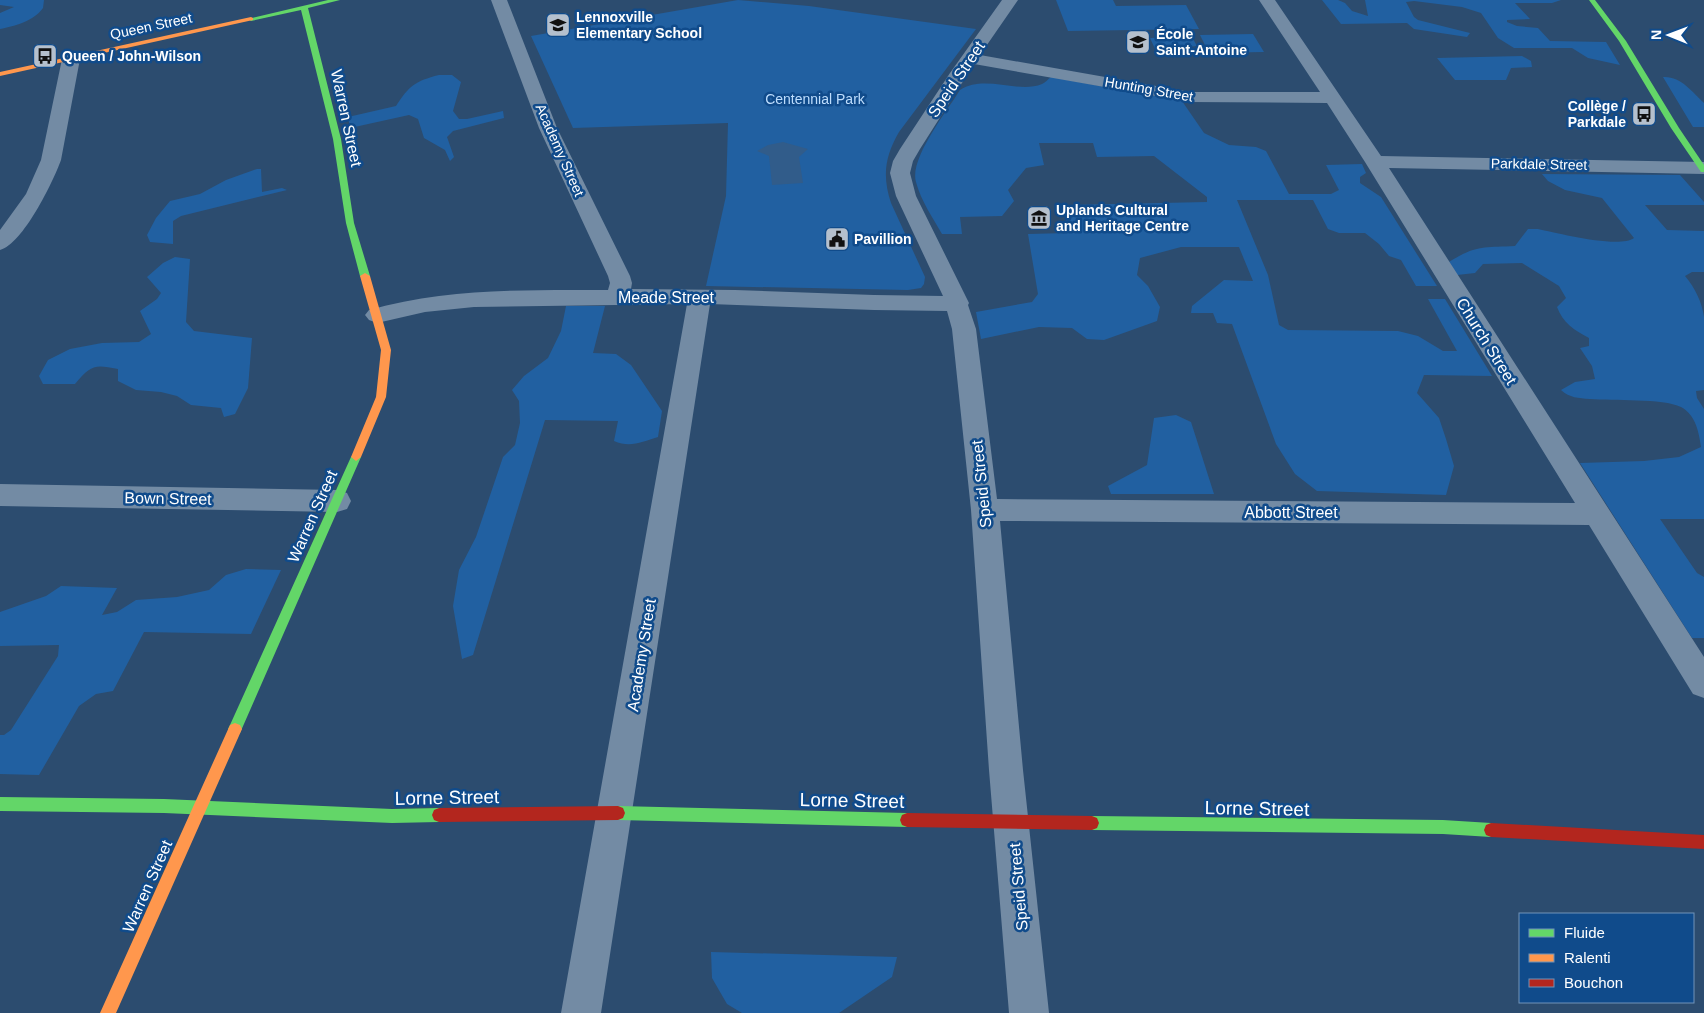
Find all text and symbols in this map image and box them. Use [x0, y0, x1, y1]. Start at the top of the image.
street label: Queen Street [109, 9, 193, 42]
place label: Lennoxville Elementary School [576, 9, 702, 41]
north arrow [1644, 10, 1694, 60]
school or university icon: Lennoxville Elementary School [545, 12, 571, 38]
place label: École Saint-Antoine [1156, 26, 1247, 58]
school or university icon: École Saint-Antoine [1125, 29, 1151, 55]
text: N [1648, 30, 1664, 40]
street label: Speid Street [925, 38, 988, 121]
bus stop icon: Queen / John-Wilson [32, 43, 58, 69]
place label: Queen / John-Wilson [62, 48, 201, 64]
street label: Warren Street [328, 68, 365, 169]
street label: Hunting Street [1104, 73, 1195, 105]
park label: Centennial Park [765, 91, 866, 107]
place label: Collège / Parkdale [1568, 98, 1626, 130]
street label: Academy Street [532, 101, 588, 199]
bus stop icon: Collège / Parkdale [1631, 101, 1657, 127]
street label: Parkdale Street [1491, 155, 1587, 173]
place label: Uplands Cultural and Heritage Centre [1056, 202, 1189, 234]
museum icon: Uplands Cultural and Heritage Centre [1026, 205, 1052, 231]
public building icon: Pavillion [824, 226, 850, 252]
place label: Pavillion [854, 231, 912, 247]
street label: Meade Street [618, 289, 715, 306]
street label: Church Street [1453, 295, 1520, 388]
street label: Speid Street [968, 439, 995, 529]
street label: Warren Street [285, 467, 341, 565]
street label: Bown Street [124, 489, 212, 508]
street label: Abbott Street [1244, 504, 1338, 521]
street label: Academy Street [624, 597, 659, 713]
street label: Lorne Street [395, 786, 500, 809]
street label: Lorne Street [800, 789, 905, 812]
street label: Lorne Street [1205, 797, 1310, 820]
street label: Warren Street [120, 837, 176, 935]
street label: Speid Street [1006, 842, 1031, 932]
legend [1519, 913, 1694, 1003]
text: Fluide [1564, 924, 1605, 941]
text: Ralenti [1564, 949, 1611, 966]
text: Bouchon [1564, 974, 1623, 991]

